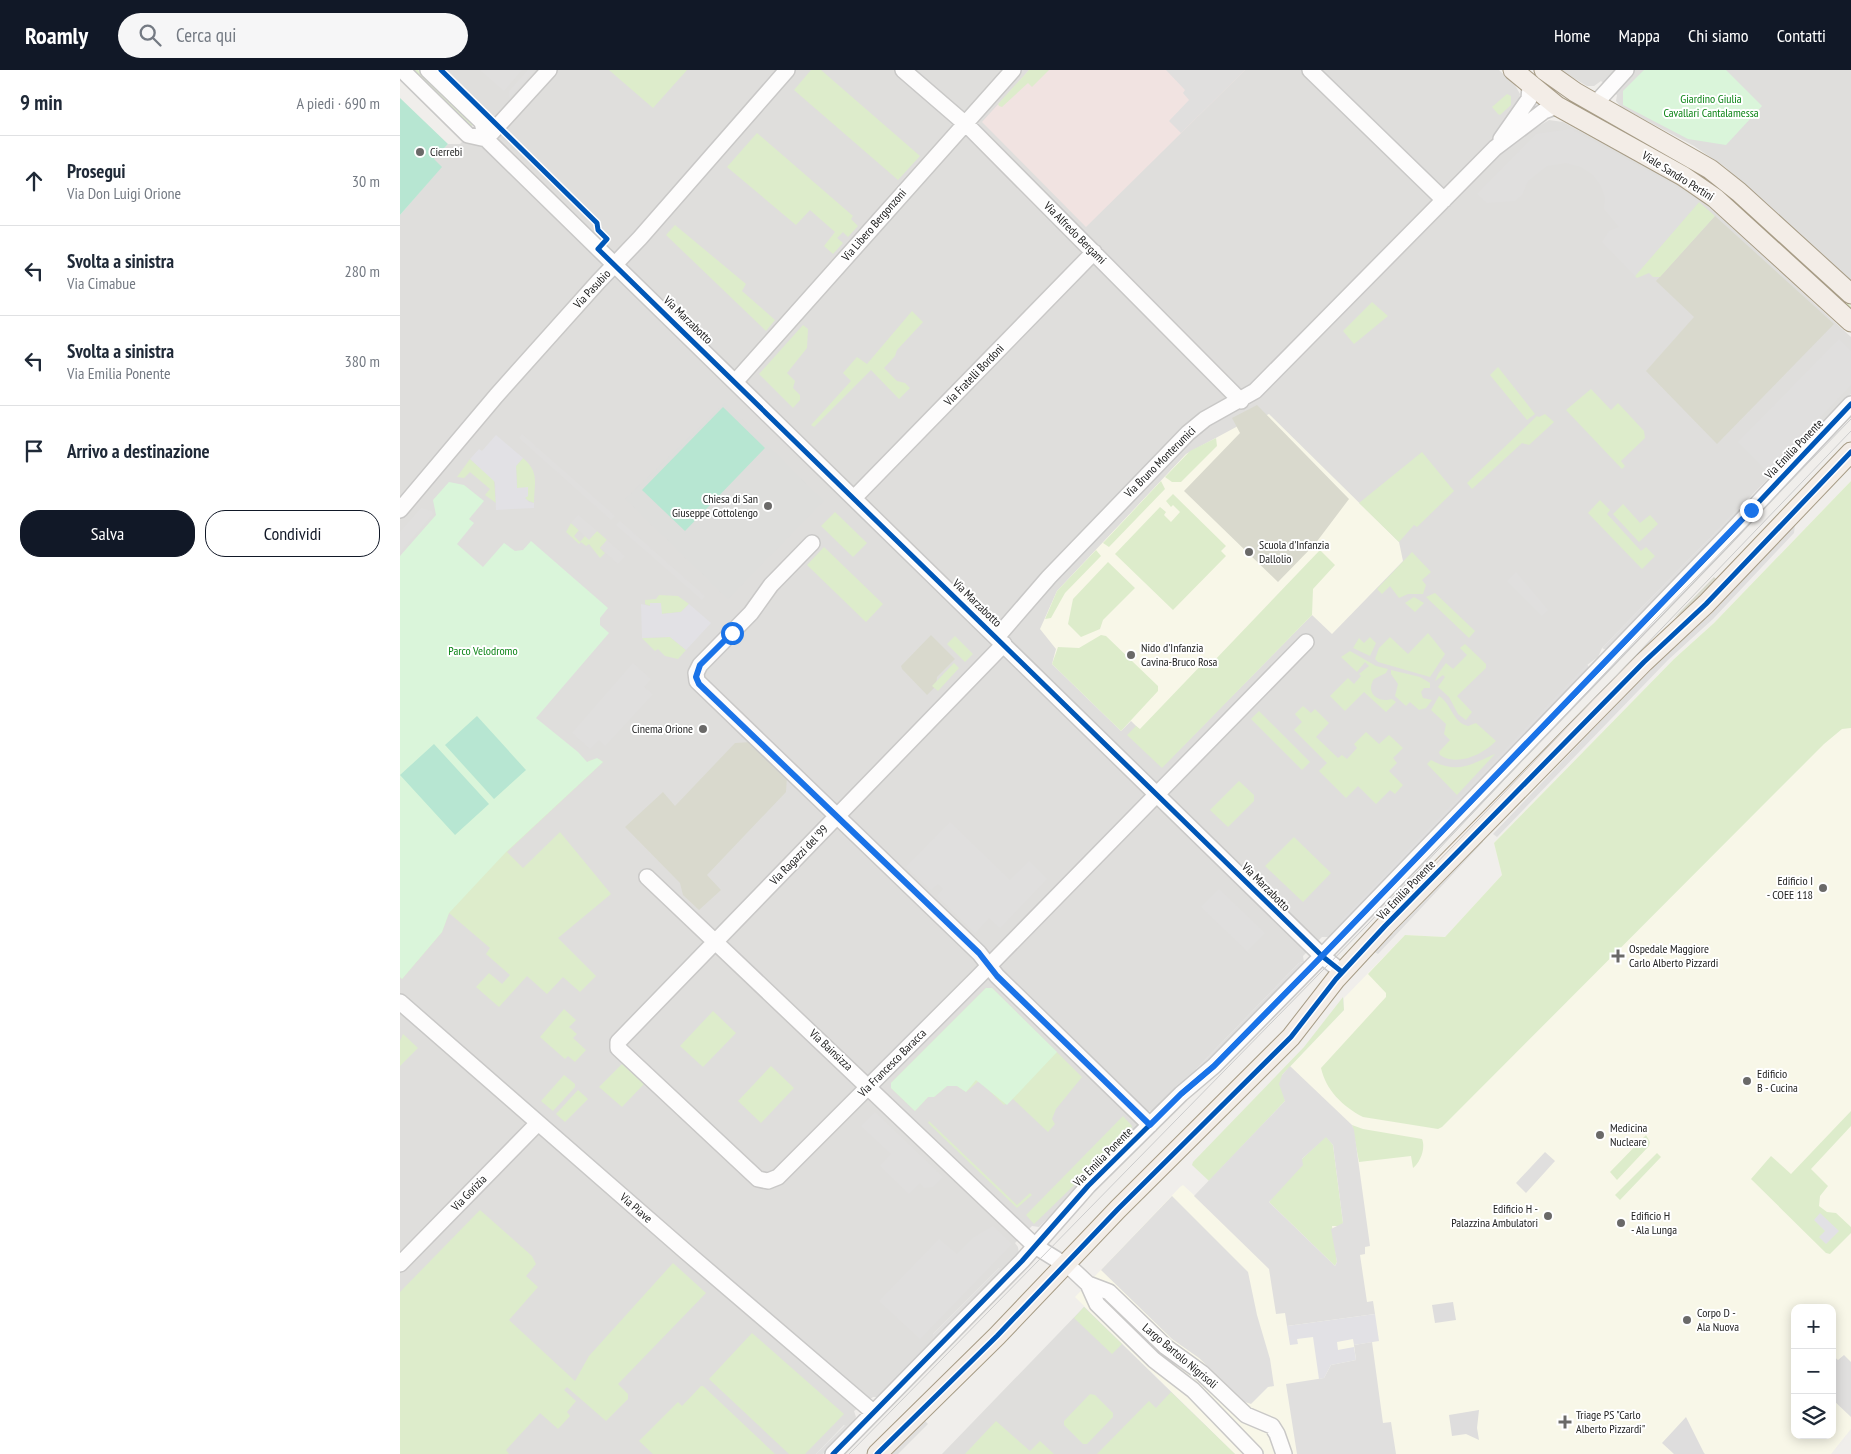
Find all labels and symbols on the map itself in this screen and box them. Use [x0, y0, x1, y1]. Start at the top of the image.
park label: Giardino Giulia Cavallari Cantalamessa [1663, 91, 1759, 120]
place label: Cierrebi [430, 144, 462, 159]
marker: Cierrebi [414, 146, 426, 158]
street label: Viale Sandro Pertini [1639, 147, 1717, 204]
street label: Via Libero Bergonzoni [837, 185, 909, 265]
street label: Via Alfredo Bergami [1040, 198, 1110, 267]
street label: Via Pasubio [569, 266, 613, 312]
street label: Via Marzabotto [660, 292, 716, 347]
street label: Via Fratelli Bordoni [940, 341, 1007, 409]
street label: Via Emilia Ponente [1761, 415, 1826, 483]
street label: Via Bruno Monterumici [1120, 423, 1198, 501]
place label: Chiesa di San Giuseppe Cottolengo [672, 491, 758, 520]
route end [1740, 499, 1763, 522]
marker: Chiesa di San Giuseppe Cottolengo [762, 500, 774, 512]
place label: Scuola d'Infanzia Dallolio [1259, 537, 1329, 566]
marker: Scuola d'Infanzia Dallolio [1243, 546, 1255, 558]
street label: Via Marzabotto [949, 575, 1005, 630]
route start [721, 622, 744, 645]
place label: Nido d'Infanzia Cavina-Bruco Rosa [1141, 640, 1217, 669]
park label: Parco Velodromo [448, 643, 518, 658]
marker: Nido d'Infanzia Cavina-Bruco Rosa [1125, 649, 1137, 661]
place label: Cinema Orione [632, 721, 693, 736]
marker: Cinema Orione [697, 723, 709, 735]
street label: Via Ragazzi del '99 [766, 822, 831, 889]
street label: Via Emilia Ponente [1373, 856, 1438, 924]
street label: Via Marzabotto [1238, 859, 1294, 914]
place label: Edificio I - COEE 118 [1767, 873, 1813, 902]
marker: Edificio I - COEE 118 [1817, 882, 1829, 894]
place label: Ospedale Maggiore Carlo Alberto Pizzardi [1629, 941, 1718, 970]
marker: Ospedale Maggiore Carlo Alberto Pizzardi [1611, 949, 1625, 963]
street label: Via Bainsizza [806, 1025, 856, 1074]
street label: Via Francesco Baracca [854, 1025, 929, 1101]
place label: Edificio B - Cucina [1757, 1066, 1798, 1095]
marker: Edificio B - Cucina [1741, 1075, 1753, 1087]
place label: Medicina Nucleare [1610, 1120, 1648, 1149]
street label: Via Emilia Ponente [1069, 1124, 1135, 1190]
marker: Medicina Nucleare [1594, 1129, 1606, 1141]
street label: Via Gorizia [447, 1171, 490, 1214]
street label: Via Piave [616, 1189, 656, 1226]
place label: Edificio H - Palazzina Ambulatori [1451, 1201, 1538, 1230]
place label: Edificio H - Ala Lunga [1631, 1208, 1677, 1237]
marker: Edificio H - Palazzina Ambulatori [1542, 1210, 1554, 1222]
marker: Edificio H - Ala Lunga [1615, 1217, 1627, 1229]
place label: Corpo D - Ala Nuova [1697, 1305, 1739, 1334]
marker: Corpo D - Ala Nuova [1681, 1314, 1693, 1326]
street label: Largo Bartolo Nigrisoli [1140, 1320, 1221, 1391]
place label: Triage PS "Carlo Alberto Pizzardi" [1576, 1407, 1645, 1436]
marker: Triage PS "Carlo Alberto Pizzardi" [1558, 1415, 1572, 1429]

